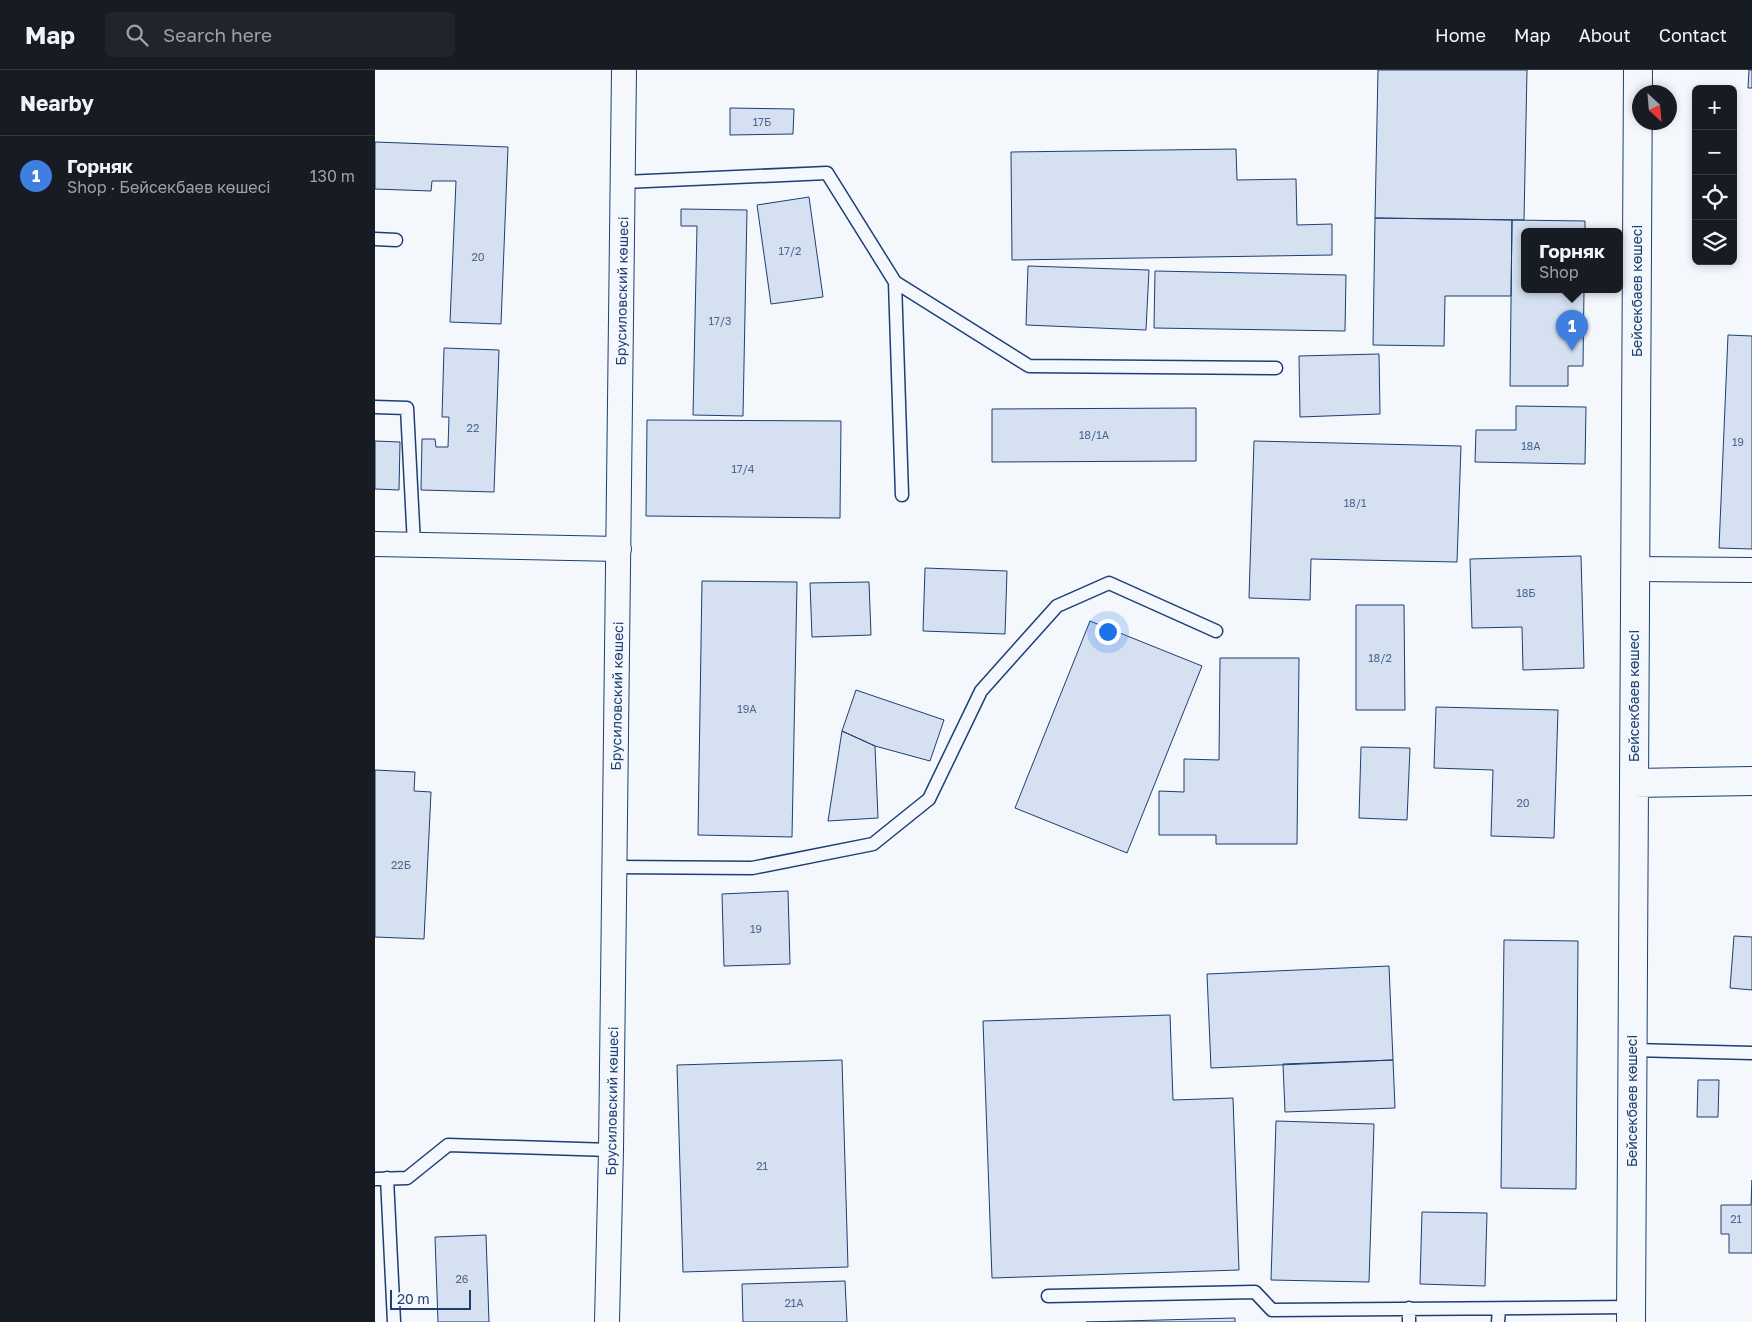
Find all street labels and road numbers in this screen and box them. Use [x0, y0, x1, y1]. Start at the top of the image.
street label: Брусиловский көшесі [612, 216, 631, 366]
street label: Бейсекбаев көшесі [1628, 225, 1645, 357]
street label: Брусиловский көшесі [607, 621, 626, 771]
street label: Бейсекбаев көшесі [1625, 630, 1642, 762]
street label: Брусиловский көшесі [602, 1026, 621, 1176]
street label: Бейсекбаев көшесі [1623, 1035, 1640, 1167]

